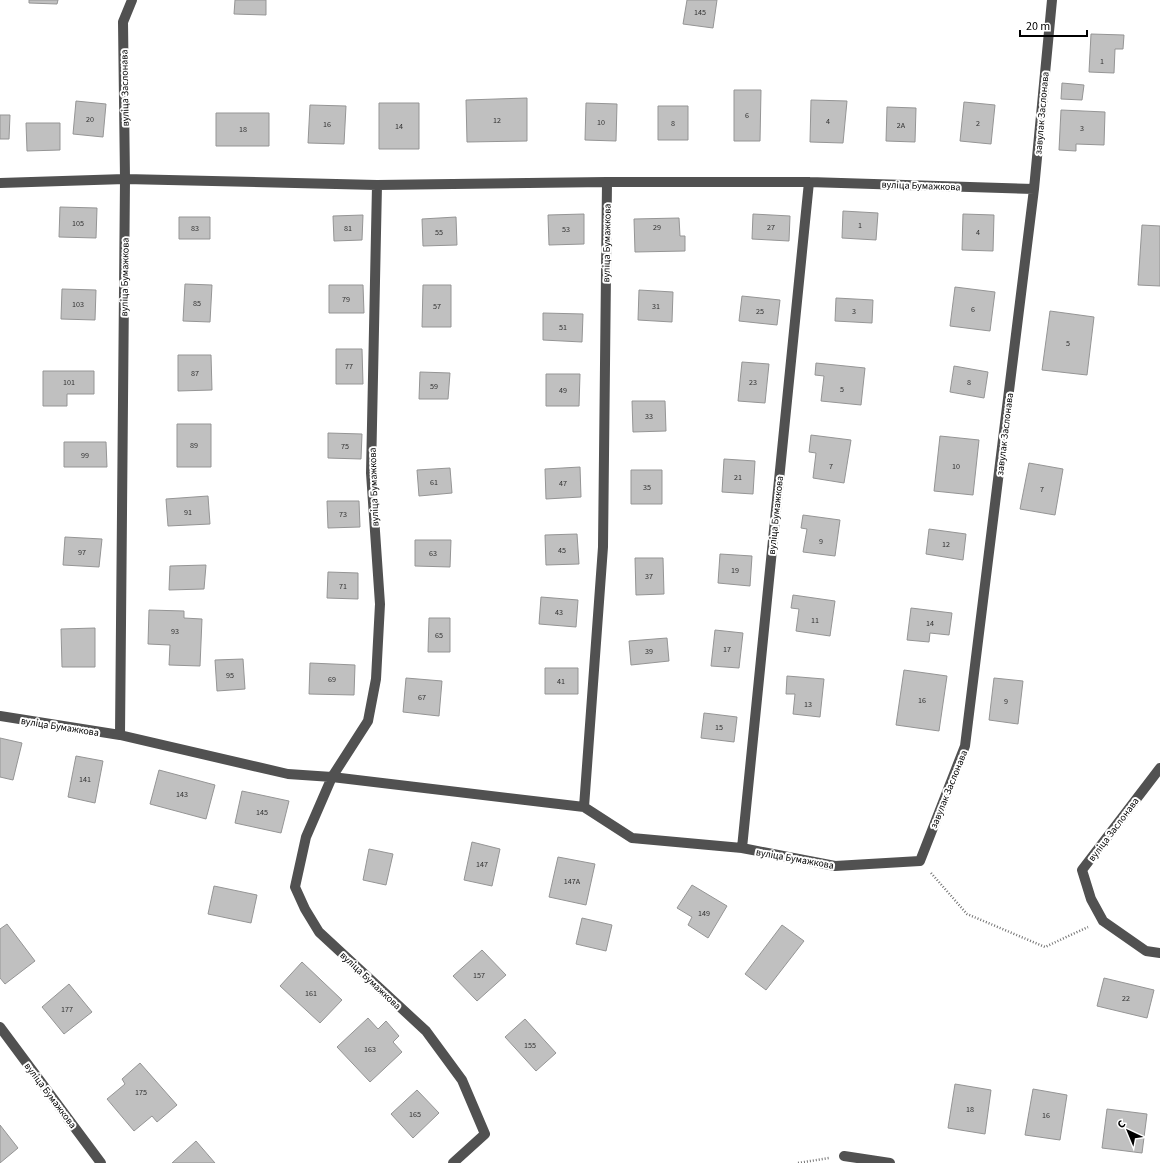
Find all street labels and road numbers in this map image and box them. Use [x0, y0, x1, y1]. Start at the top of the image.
street label: вуліца Заслонава [117, 49, 133, 127]
street label: завулак Заслонава [1031, 71, 1053, 155]
street label: вуліца Бумажкова [881, 178, 961, 194]
street label: вуліца Бумажкова [599, 203, 615, 283]
street label: вуліца Бумажкова [117, 237, 133, 317]
street label: завулак Заслонава [993, 392, 1017, 476]
street label: вуліца Бумажкова [366, 447, 382, 527]
street label: вуліца Бумажкова [765, 475, 787, 555]
street label: вуліца Бумажкова [20, 714, 100, 740]
street label: завулак Заслонава [927, 748, 971, 831]
street label: вуліца Заслонава [1085, 795, 1143, 864]
street label: вуліца Бумажкова [755, 845, 835, 873]
street label: вуліца Бумажкова [337, 949, 404, 1013]
street label: вуліца Бумажкова [21, 1060, 80, 1131]

